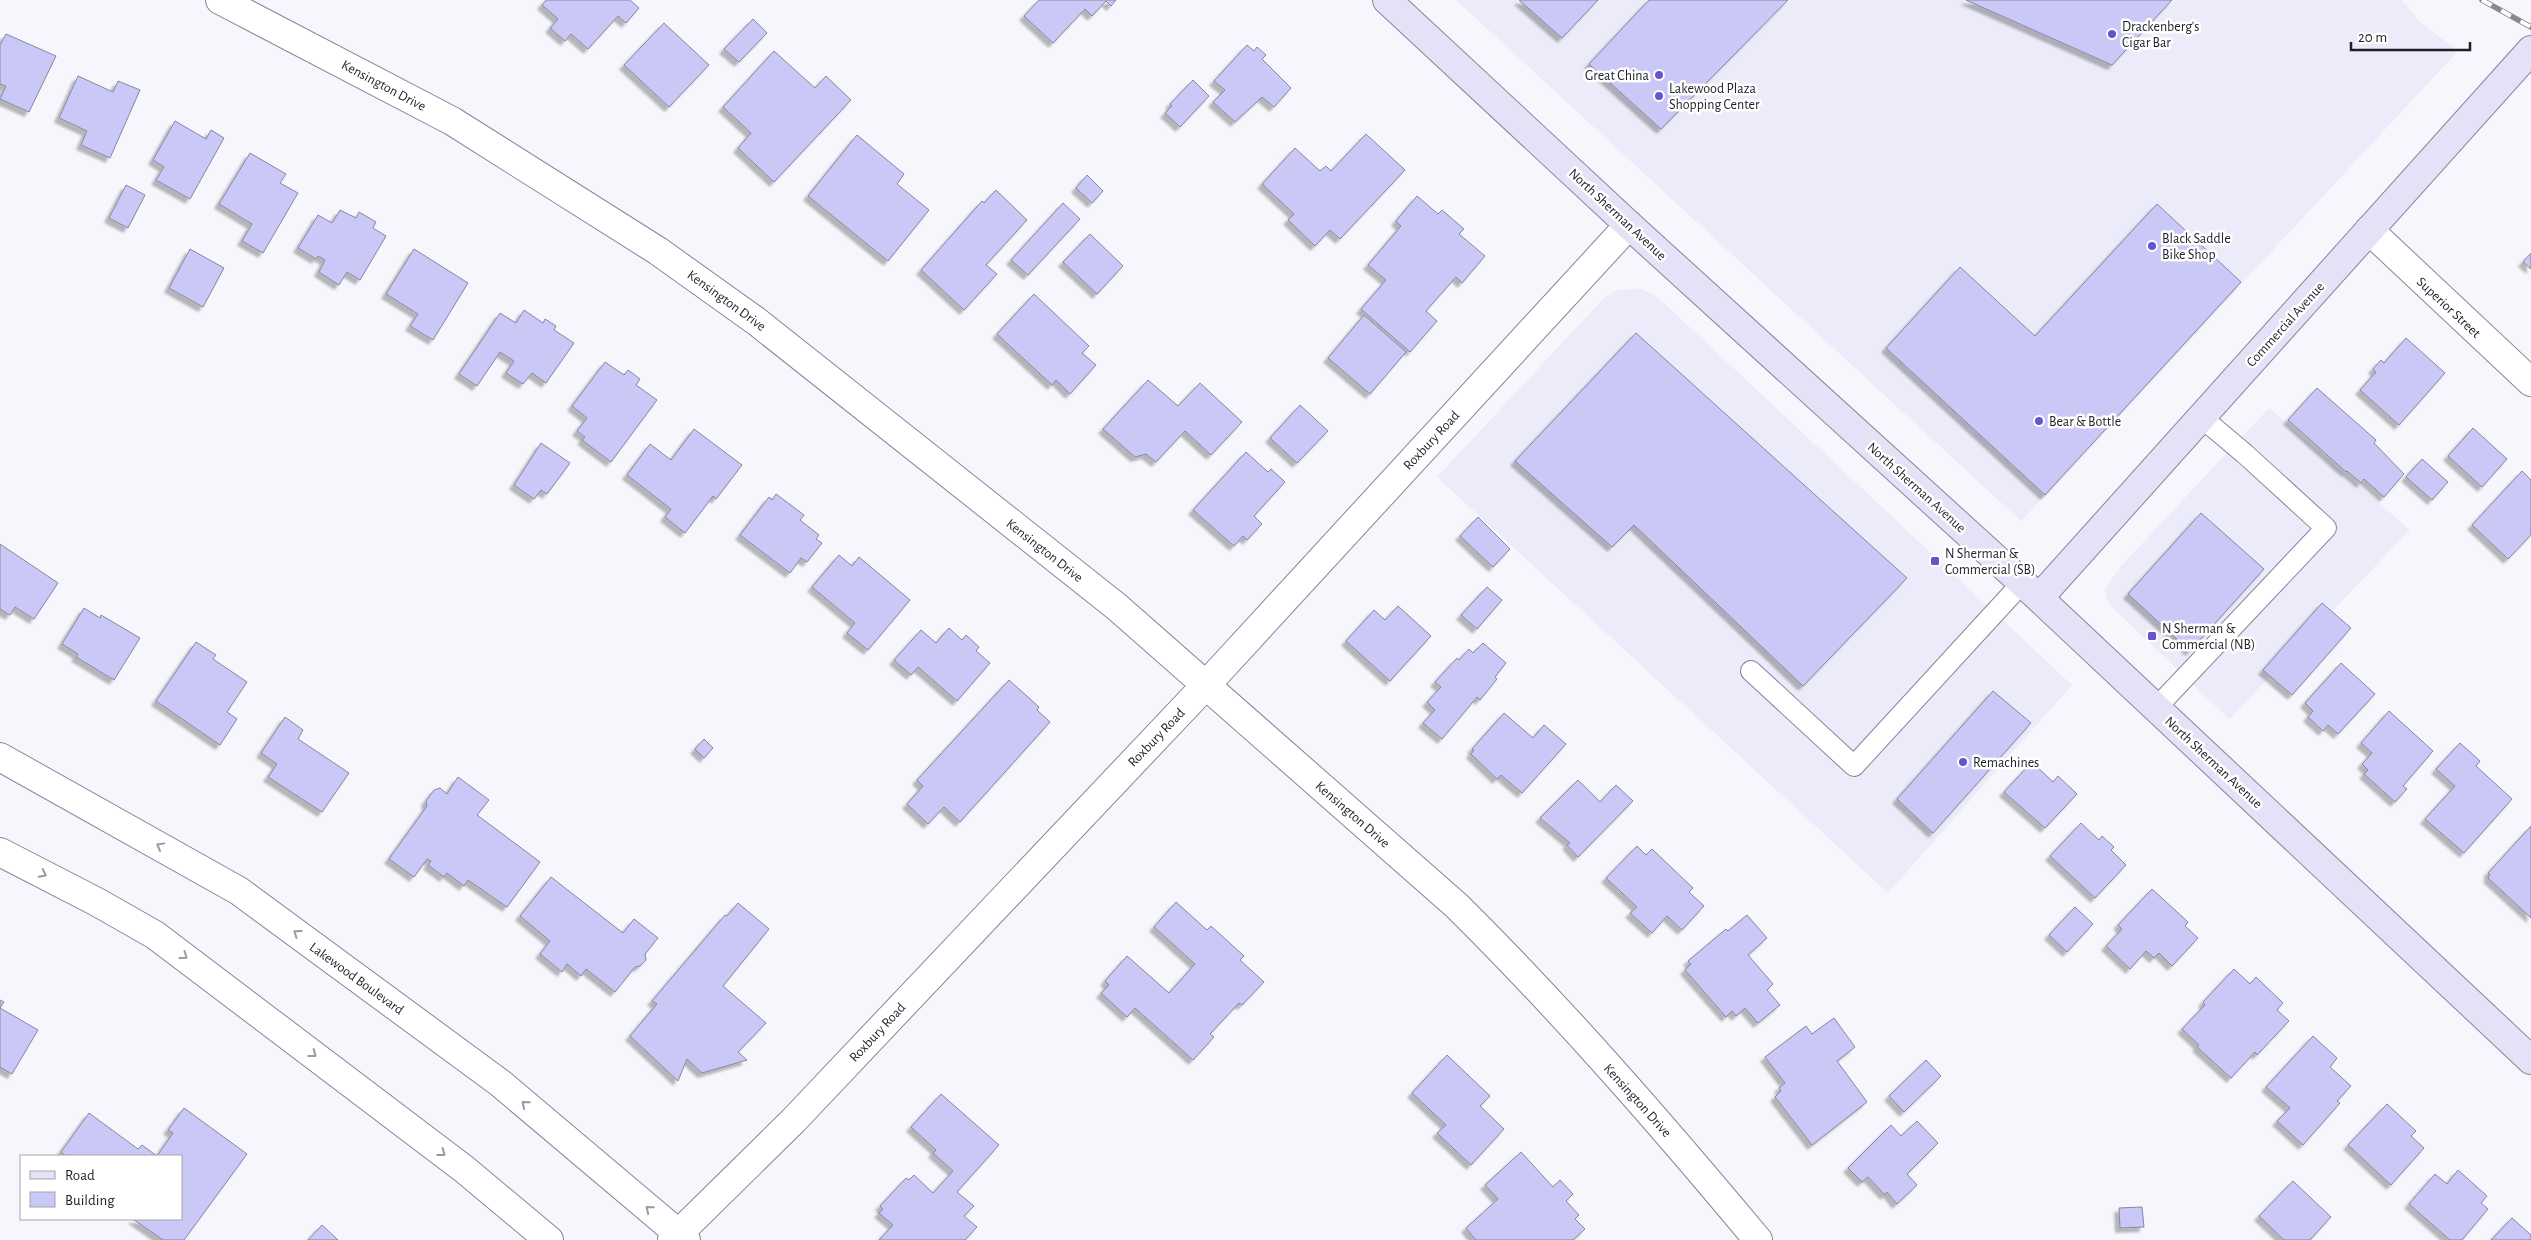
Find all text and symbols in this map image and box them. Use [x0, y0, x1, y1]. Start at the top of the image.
place label: Drackenberg's Cigar Bar [2122, 20, 2199, 50]
scale bar [2351, 20, 2470, 52]
marker: Drackenberg's Cigar Bar [2106, 28, 2118, 40]
text: 20 m [2358, 30, 2387, 45]
street label: Kensington Drive [339, 58, 428, 114]
place label: Great China [1585, 69, 1650, 83]
marker: Great China [1653, 69, 1665, 81]
place label: Lakewood Plaza Shopping Center [1669, 82, 1760, 112]
marker: Lakewood Plaza Shopping Center [1653, 90, 1665, 102]
street label: North Sherman Avenue [1566, 166, 1669, 263]
place label: Black Saddle Bike Shop [2162, 232, 2231, 262]
marker: Black Saddle Bike Shop [2146, 240, 2158, 252]
street label: Kensington Drive [685, 268, 768, 334]
street label: Superior Street [2414, 275, 2483, 341]
street label: Commercial Avenue [2244, 280, 2327, 370]
street label: Roxbury Road [1401, 408, 1462, 473]
marker: Bear & Bottle [2033, 415, 2045, 427]
place label: Bear & Bottle [2049, 415, 2121, 429]
street label: North Sherman Avenue [1864, 440, 1968, 536]
street label: Kensington Drive [1003, 517, 1085, 585]
place label: N Sherman & Commercial (SB) [1945, 547, 2035, 577]
marker: N Sherman & Commercial (SB) [1929, 555, 1941, 567]
place label: N Sherman & Commercial (NB) [2162, 622, 2255, 652]
marker: N Sherman & Commercial (NB) [2146, 630, 2158, 642]
street label: Roxbury Road [1126, 706, 1188, 770]
street label: North Sherman Avenue [2162, 714, 2265, 811]
marker: Remachines [1957, 756, 1969, 768]
place label: Remachines [1973, 756, 2039, 770]
street label: Kensington Drive [1313, 779, 1392, 851]
one-way arrow [156, 843, 165, 853]
one-way arrow [38, 868, 47, 878]
one-way arrow [293, 930, 303, 939]
street label: Lakewood Boulevard [307, 940, 406, 1018]
one-way arrow [178, 950, 187, 959]
street label: Roxbury Road [847, 1000, 908, 1065]
one-way arrow [307, 1048, 316, 1056]
street label: Kensington Drive [1601, 1061, 1674, 1140]
one-way arrow [522, 1101, 531, 1110]
one-way arrow [436, 1147, 445, 1155]
legend [20, 1155, 182, 1220]
text: Road [65, 1168, 95, 1183]
text: Building [65, 1193, 115, 1208]
one-way arrow [646, 1205, 655, 1214]

